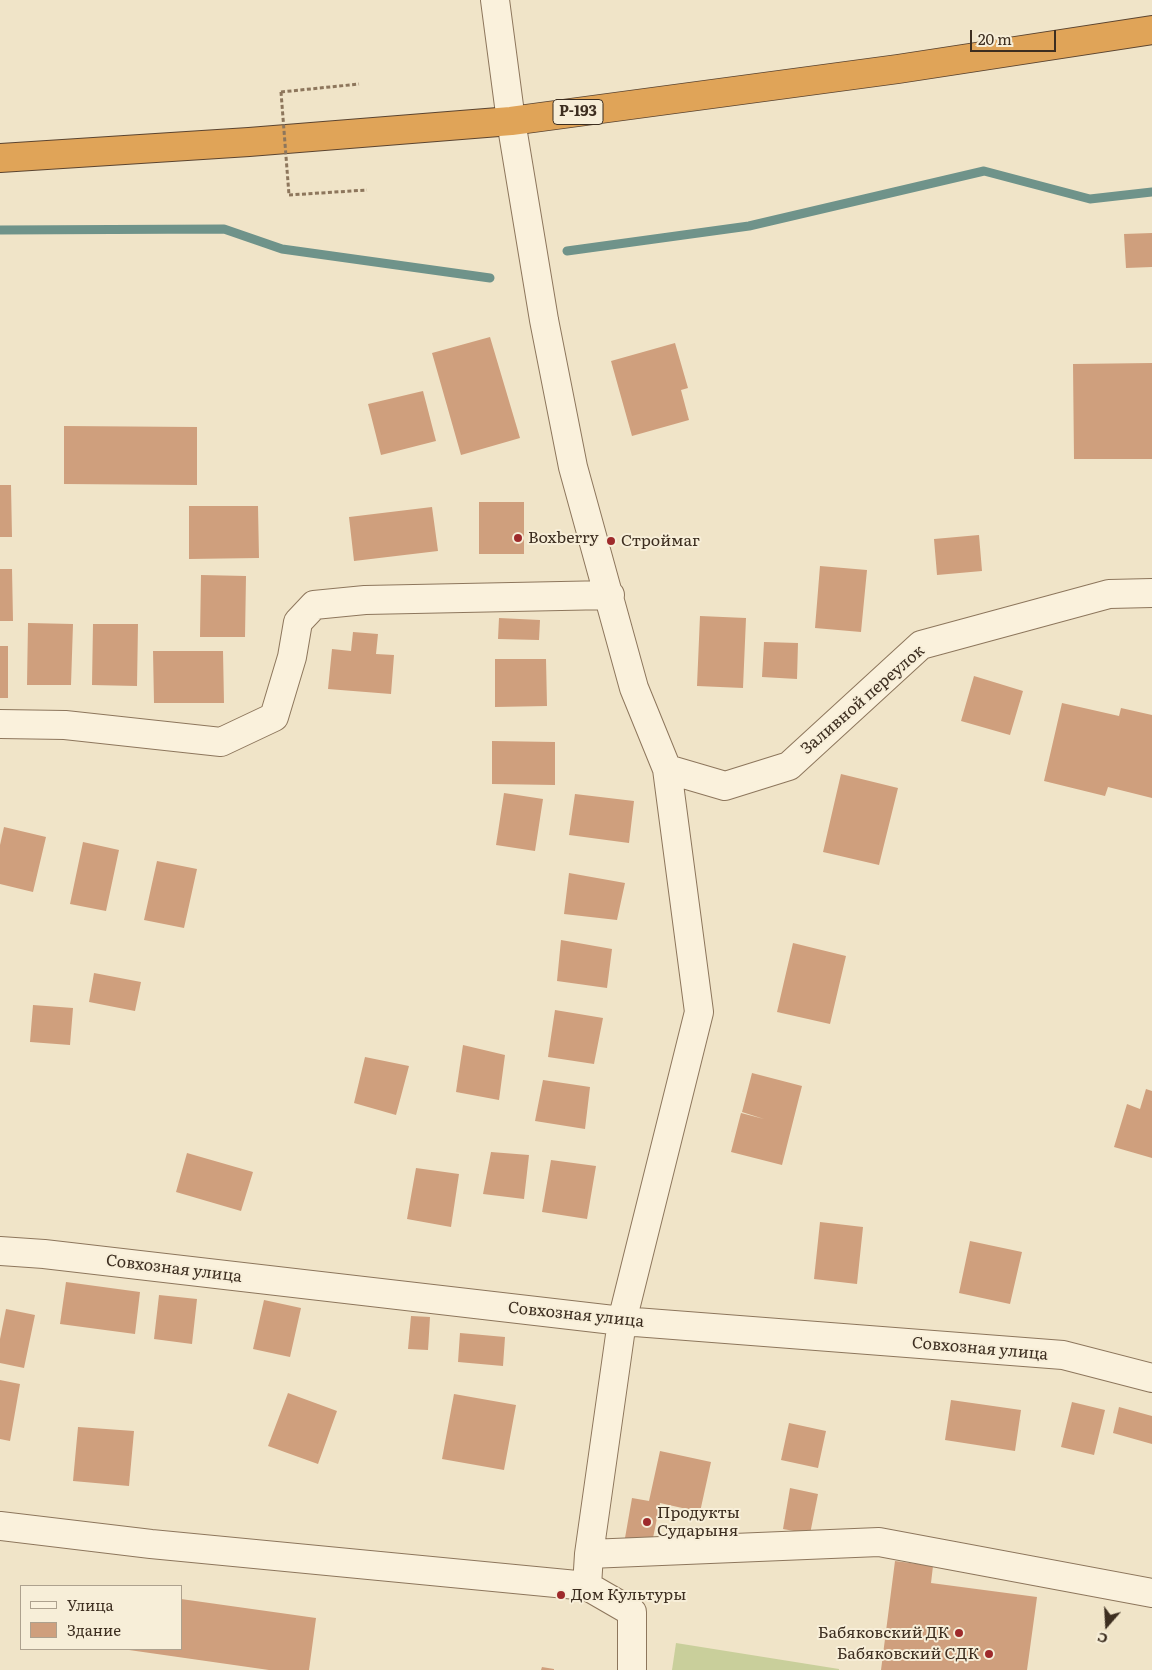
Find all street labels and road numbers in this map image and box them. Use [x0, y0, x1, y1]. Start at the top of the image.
road number: Р-193 [553, 100, 603, 124]
street label: Заливной переулок [797, 641, 929, 759]
street label: Совхозная улица [105, 1251, 243, 1287]
street label: Совхозная улица [507, 1298, 645, 1332]
street label: Совхозная улица [911, 1333, 1049, 1365]

